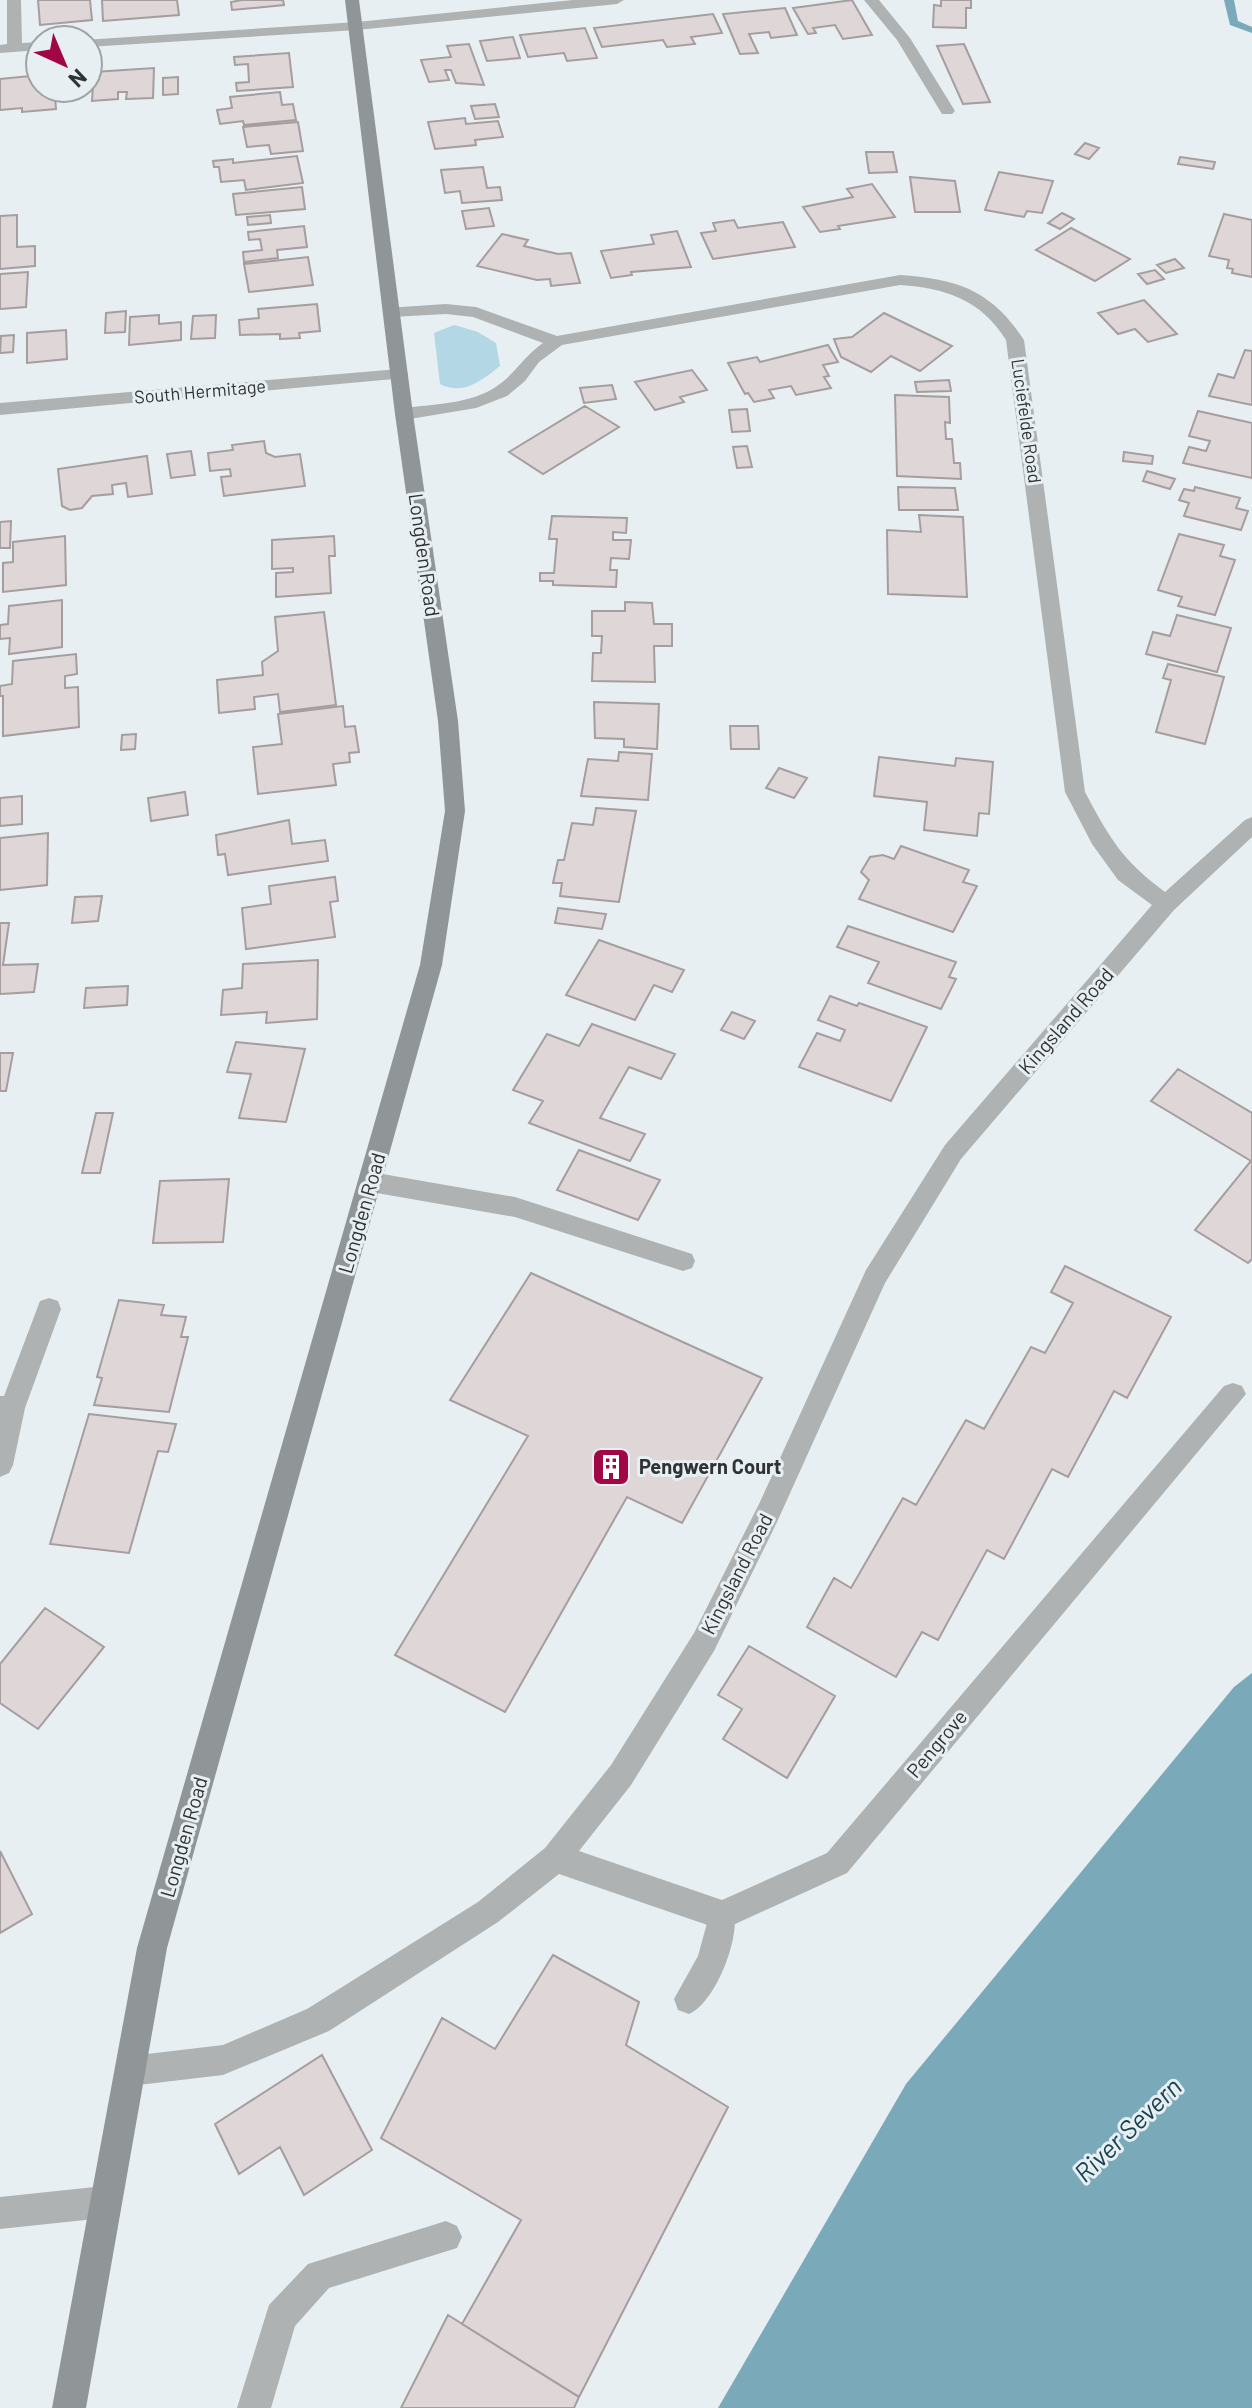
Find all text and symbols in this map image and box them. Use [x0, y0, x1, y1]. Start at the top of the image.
north arrow [24, 24, 104, 104]
text: N [64, 65, 93, 94]
street label: Luciefelde Road [1007, 357, 1047, 484]
street label: South Hermitage [133, 374, 267, 408]
street label: Longden Road [404, 492, 446, 618]
street label: Kingsland Road [1013, 962, 1118, 1078]
street label: Longden Road [332, 1150, 390, 1276]
building icon: Pengwern Court [590, 1446, 632, 1488]
place label: Pengwern Court [639, 1454, 781, 1478]
street label: Kingsland Road [695, 1509, 777, 1638]
street label: Pengrove [901, 1705, 971, 1782]
street label: Longden Road [154, 1774, 212, 1900]
water label: River Severn [1067, 2070, 1187, 2188]

